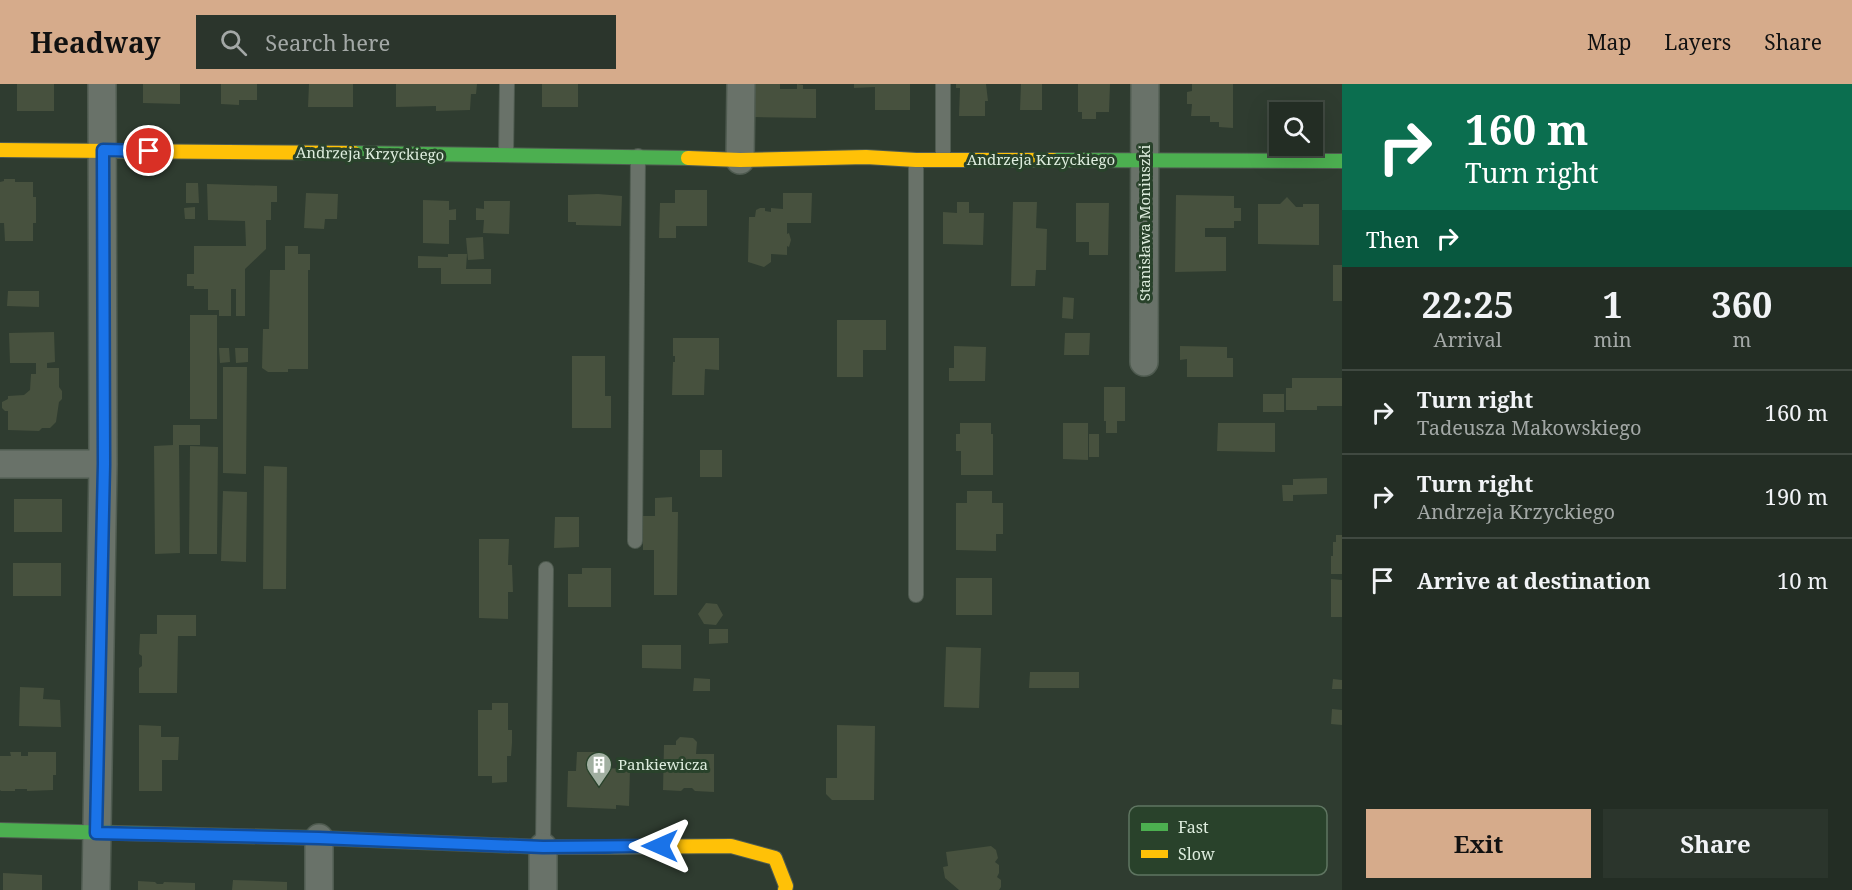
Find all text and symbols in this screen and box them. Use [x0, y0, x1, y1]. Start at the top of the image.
search box [196, 15, 616, 69]
text: Headway [30, 23, 160, 61]
icon: search [217, 26, 250, 59]
text: Search here [265, 27, 390, 57]
text: Map [1587, 28, 1631, 56]
text: Layers [1664, 28, 1731, 56]
text: Share [1764, 28, 1822, 56]
text: 160 m [1465, 100, 1589, 157]
map controls [1269, 102, 1323, 156]
button: search [1269, 102, 1323, 156]
icon: right [1366, 108, 1444, 186]
pin [123, 125, 174, 176]
icon: arrive [132, 134, 165, 167]
street label: Andrzeja Krzyckiego [296, 142, 444, 164]
street label: Stanisława Moniuszki [1134, 145, 1154, 301]
street label: Andrzeja Krzyckiego [967, 149, 1115, 169]
text: Turn right [1465, 154, 1598, 191]
icon: right [1431, 222, 1464, 255]
text: Then [1366, 224, 1419, 254]
text: 22:25 [1422, 280, 1514, 329]
text: 1 [1602, 280, 1623, 329]
text: 360 [1711, 280, 1772, 329]
text: Arrival [1434, 326, 1502, 353]
text: min [1594, 326, 1632, 353]
text: m [1732, 326, 1751, 353]
text: Turn right [1417, 384, 1533, 414]
icon: right [1366, 396, 1399, 429]
text: 160 m [1765, 397, 1828, 427]
text: Tadeusza Makowskiego [1417, 414, 1642, 441]
text: Turn right [1417, 468, 1533, 498]
icon: right [1366, 480, 1399, 513]
text: 190 m [1765, 481, 1828, 511]
text: Andrzeja Krzyckiego [1417, 498, 1615, 525]
icon: arrive [1366, 564, 1399, 597]
text: Arrive at destination [1417, 565, 1651, 595]
text: 10 m [1777, 565, 1828, 595]
building icon: Pankiewicza [584, 750, 614, 788]
place label: Pankiewicza [618, 754, 708, 774]
legend [1129, 806, 1327, 875]
button: Exit [1366, 809, 1591, 878]
button: Share [1603, 809, 1828, 878]
position arrow [628, 814, 692, 878]
text: Fast [1178, 816, 1209, 838]
text: Slow [1178, 843, 1215, 865]

